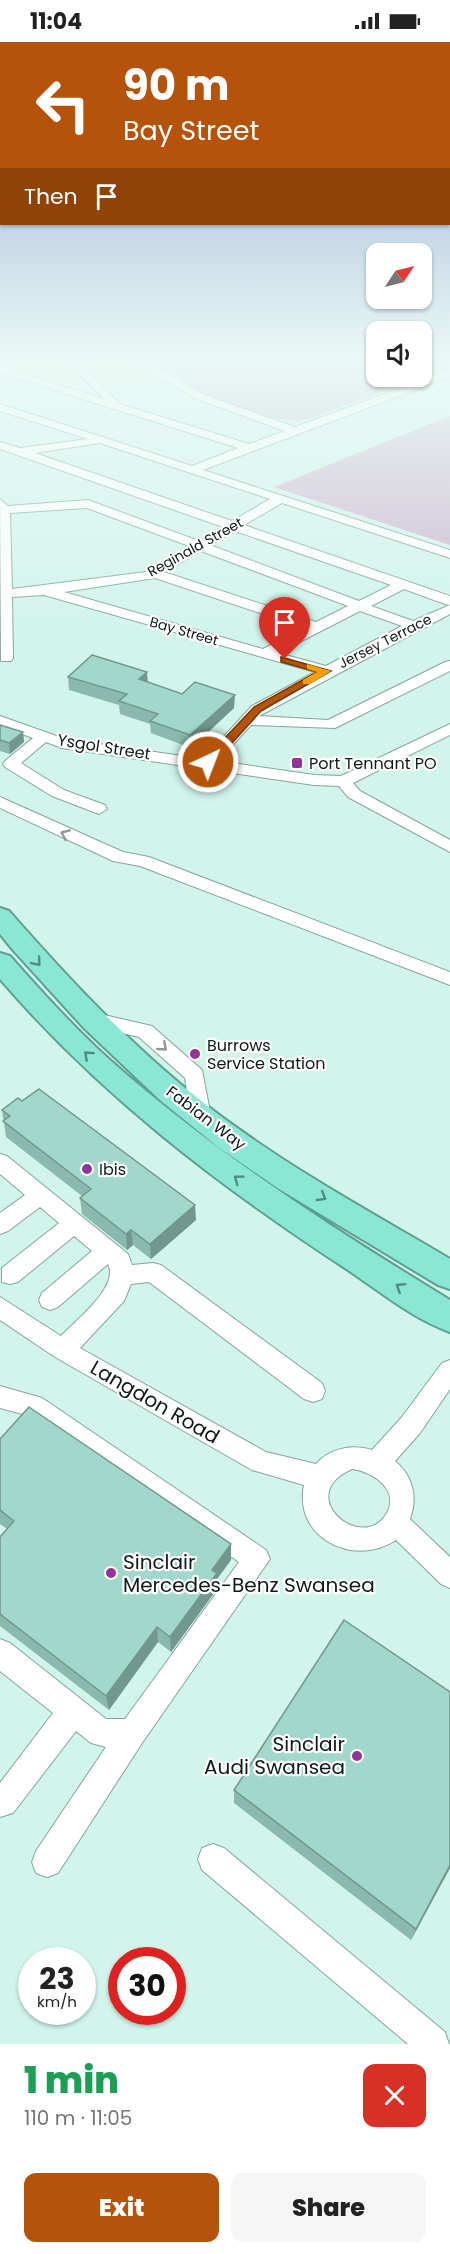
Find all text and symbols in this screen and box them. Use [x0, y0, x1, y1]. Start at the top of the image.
text: 11:04 [30, 6, 82, 37]
text: 90 m [123, 56, 230, 115]
icon: left [24, 66, 102, 144]
text: Bay Street [123, 112, 259, 149]
icon: arrive [90, 180, 123, 213]
text: Then [24, 181, 78, 212]
north arrow [366, 243, 432, 309]
map controls [366, 243, 432, 387]
button: sound [366, 321, 432, 387]
street label: Reginald Street [144, 513, 246, 581]
pin [259, 597, 310, 659]
icon: arrive [268, 606, 301, 639]
street label: Jersey Terrace [335, 609, 435, 673]
street label: Bay Street [147, 612, 221, 650]
street label: Ysgol Street [56, 728, 152, 766]
position arrow [176, 730, 240, 794]
place label: Port Tennant PO [309, 752, 437, 775]
marker: Port Tennant PO [290, 756, 304, 770]
one-way arrow [61, 829, 72, 841]
one-way arrow [30, 955, 41, 966]
place label: Burrows Service Station [207, 1034, 325, 1075]
one-way arrow [156, 1040, 167, 1051]
marker: Burrows Service Station [188, 1047, 202, 1061]
one-way arrow [84, 1051, 95, 1062]
street label: Fabian Way [161, 1080, 251, 1156]
place label: Ibis [99, 1158, 126, 1181]
marker: Ibis [80, 1162, 94, 1176]
one-way arrow [234, 1176, 245, 1187]
one-way arrow [316, 1190, 326, 1202]
one-way arrow [396, 1283, 406, 1295]
street label: Langdon Road [85, 1354, 225, 1450]
place label: Sinclair Mercedes-Benz Swansea [123, 1548, 375, 1599]
marker: Sinclair Mercedes-Benz Swansea [104, 1566, 118, 1580]
place label: Sinclair Audi Swansea [204, 1730, 345, 1781]
marker: Sinclair Audi Swansea [350, 1749, 364, 1763]
speed limit sign: 30 [108, 1947, 186, 2025]
text: 23 [39, 1957, 75, 2000]
text: km/h [37, 1991, 77, 2012]
text: 1 min [24, 2055, 119, 2106]
button: close [363, 2064, 426, 2127]
text: 110 m · 11:05 [24, 2104, 132, 2132]
button: Exit [24, 2173, 219, 2242]
button: Share [231, 2173, 426, 2242]

